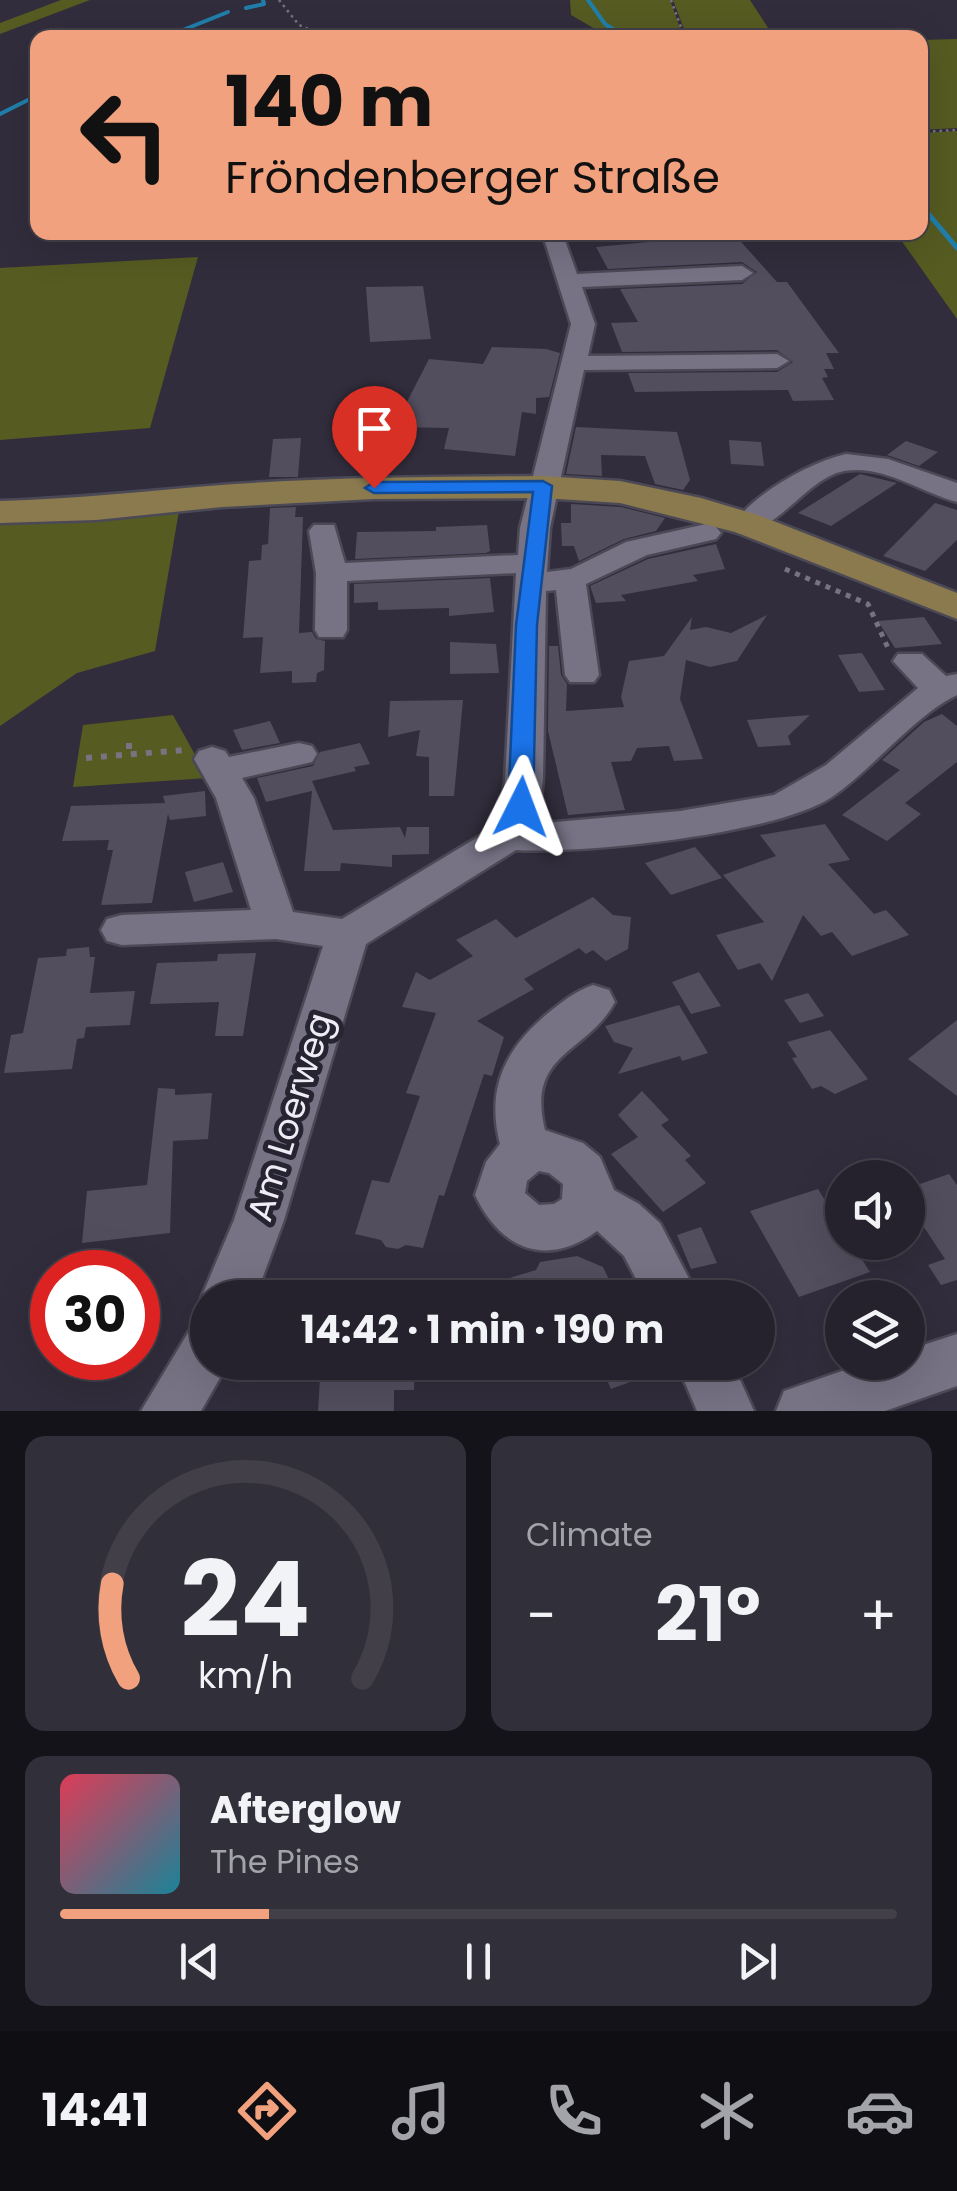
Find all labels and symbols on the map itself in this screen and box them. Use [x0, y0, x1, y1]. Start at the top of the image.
pin [332, 386, 417, 489]
position arrow [469, 755, 573, 859]
street label: Am Loerweg [235, 1007, 344, 1227]
speed limit sign: 30 [30, 1250, 160, 1380]

